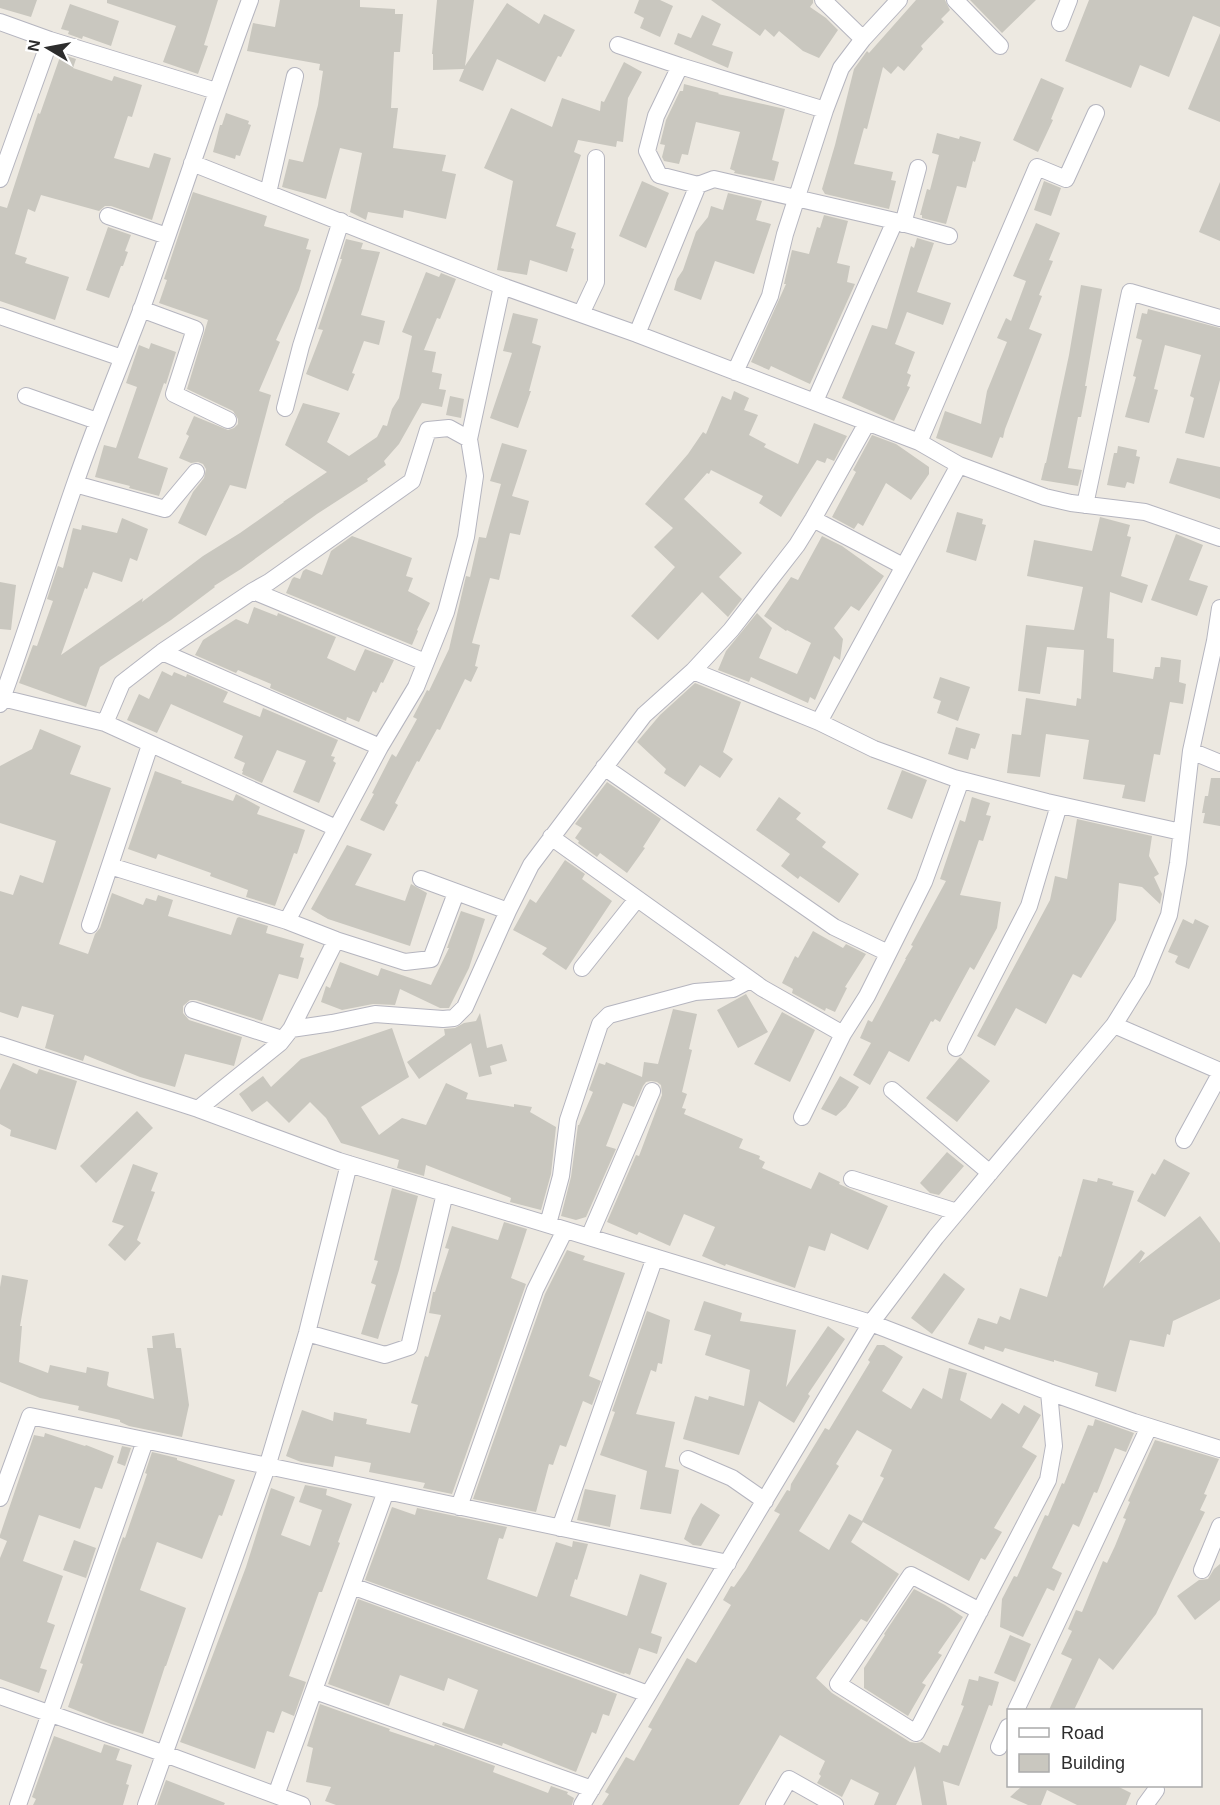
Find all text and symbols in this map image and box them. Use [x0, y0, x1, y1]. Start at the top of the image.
north arrow [18, 18, 78, 78]
text: N [24, 38, 43, 53]
legend [1007, 1709, 1202, 1787]
text: Road [1061, 1723, 1104, 1743]
text: Building [1061, 1753, 1125, 1773]

